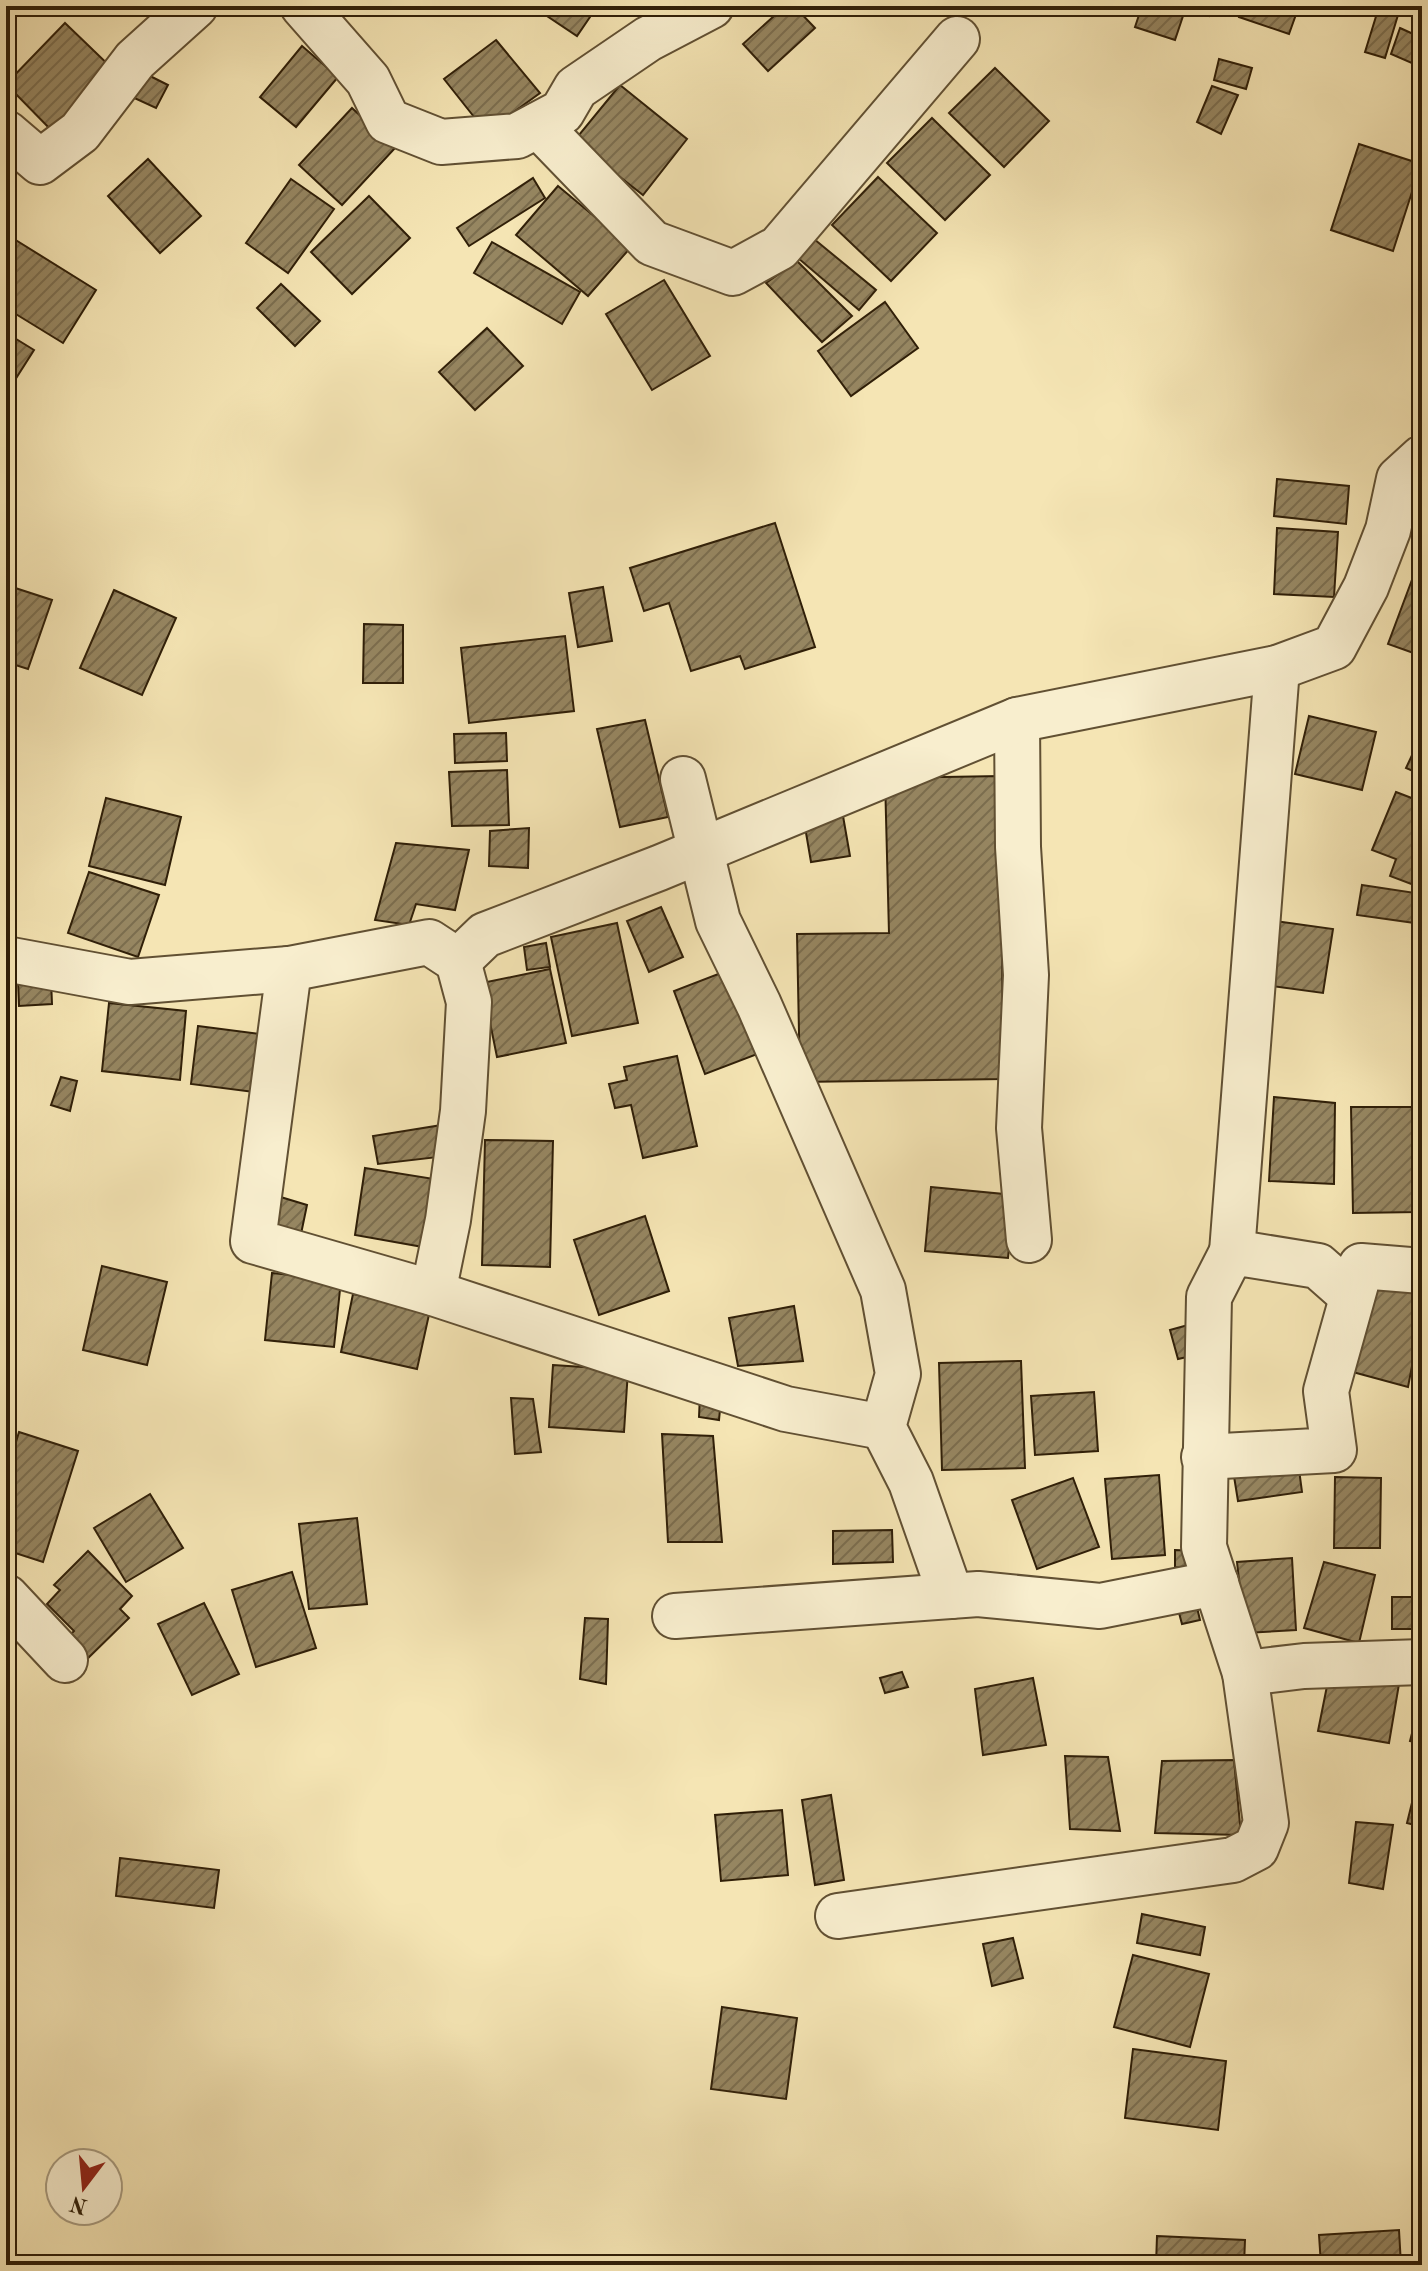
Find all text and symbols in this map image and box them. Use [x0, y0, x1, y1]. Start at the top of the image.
north arrow [44, 2147, 124, 2227]
text: N [68, 2191, 90, 2217]

